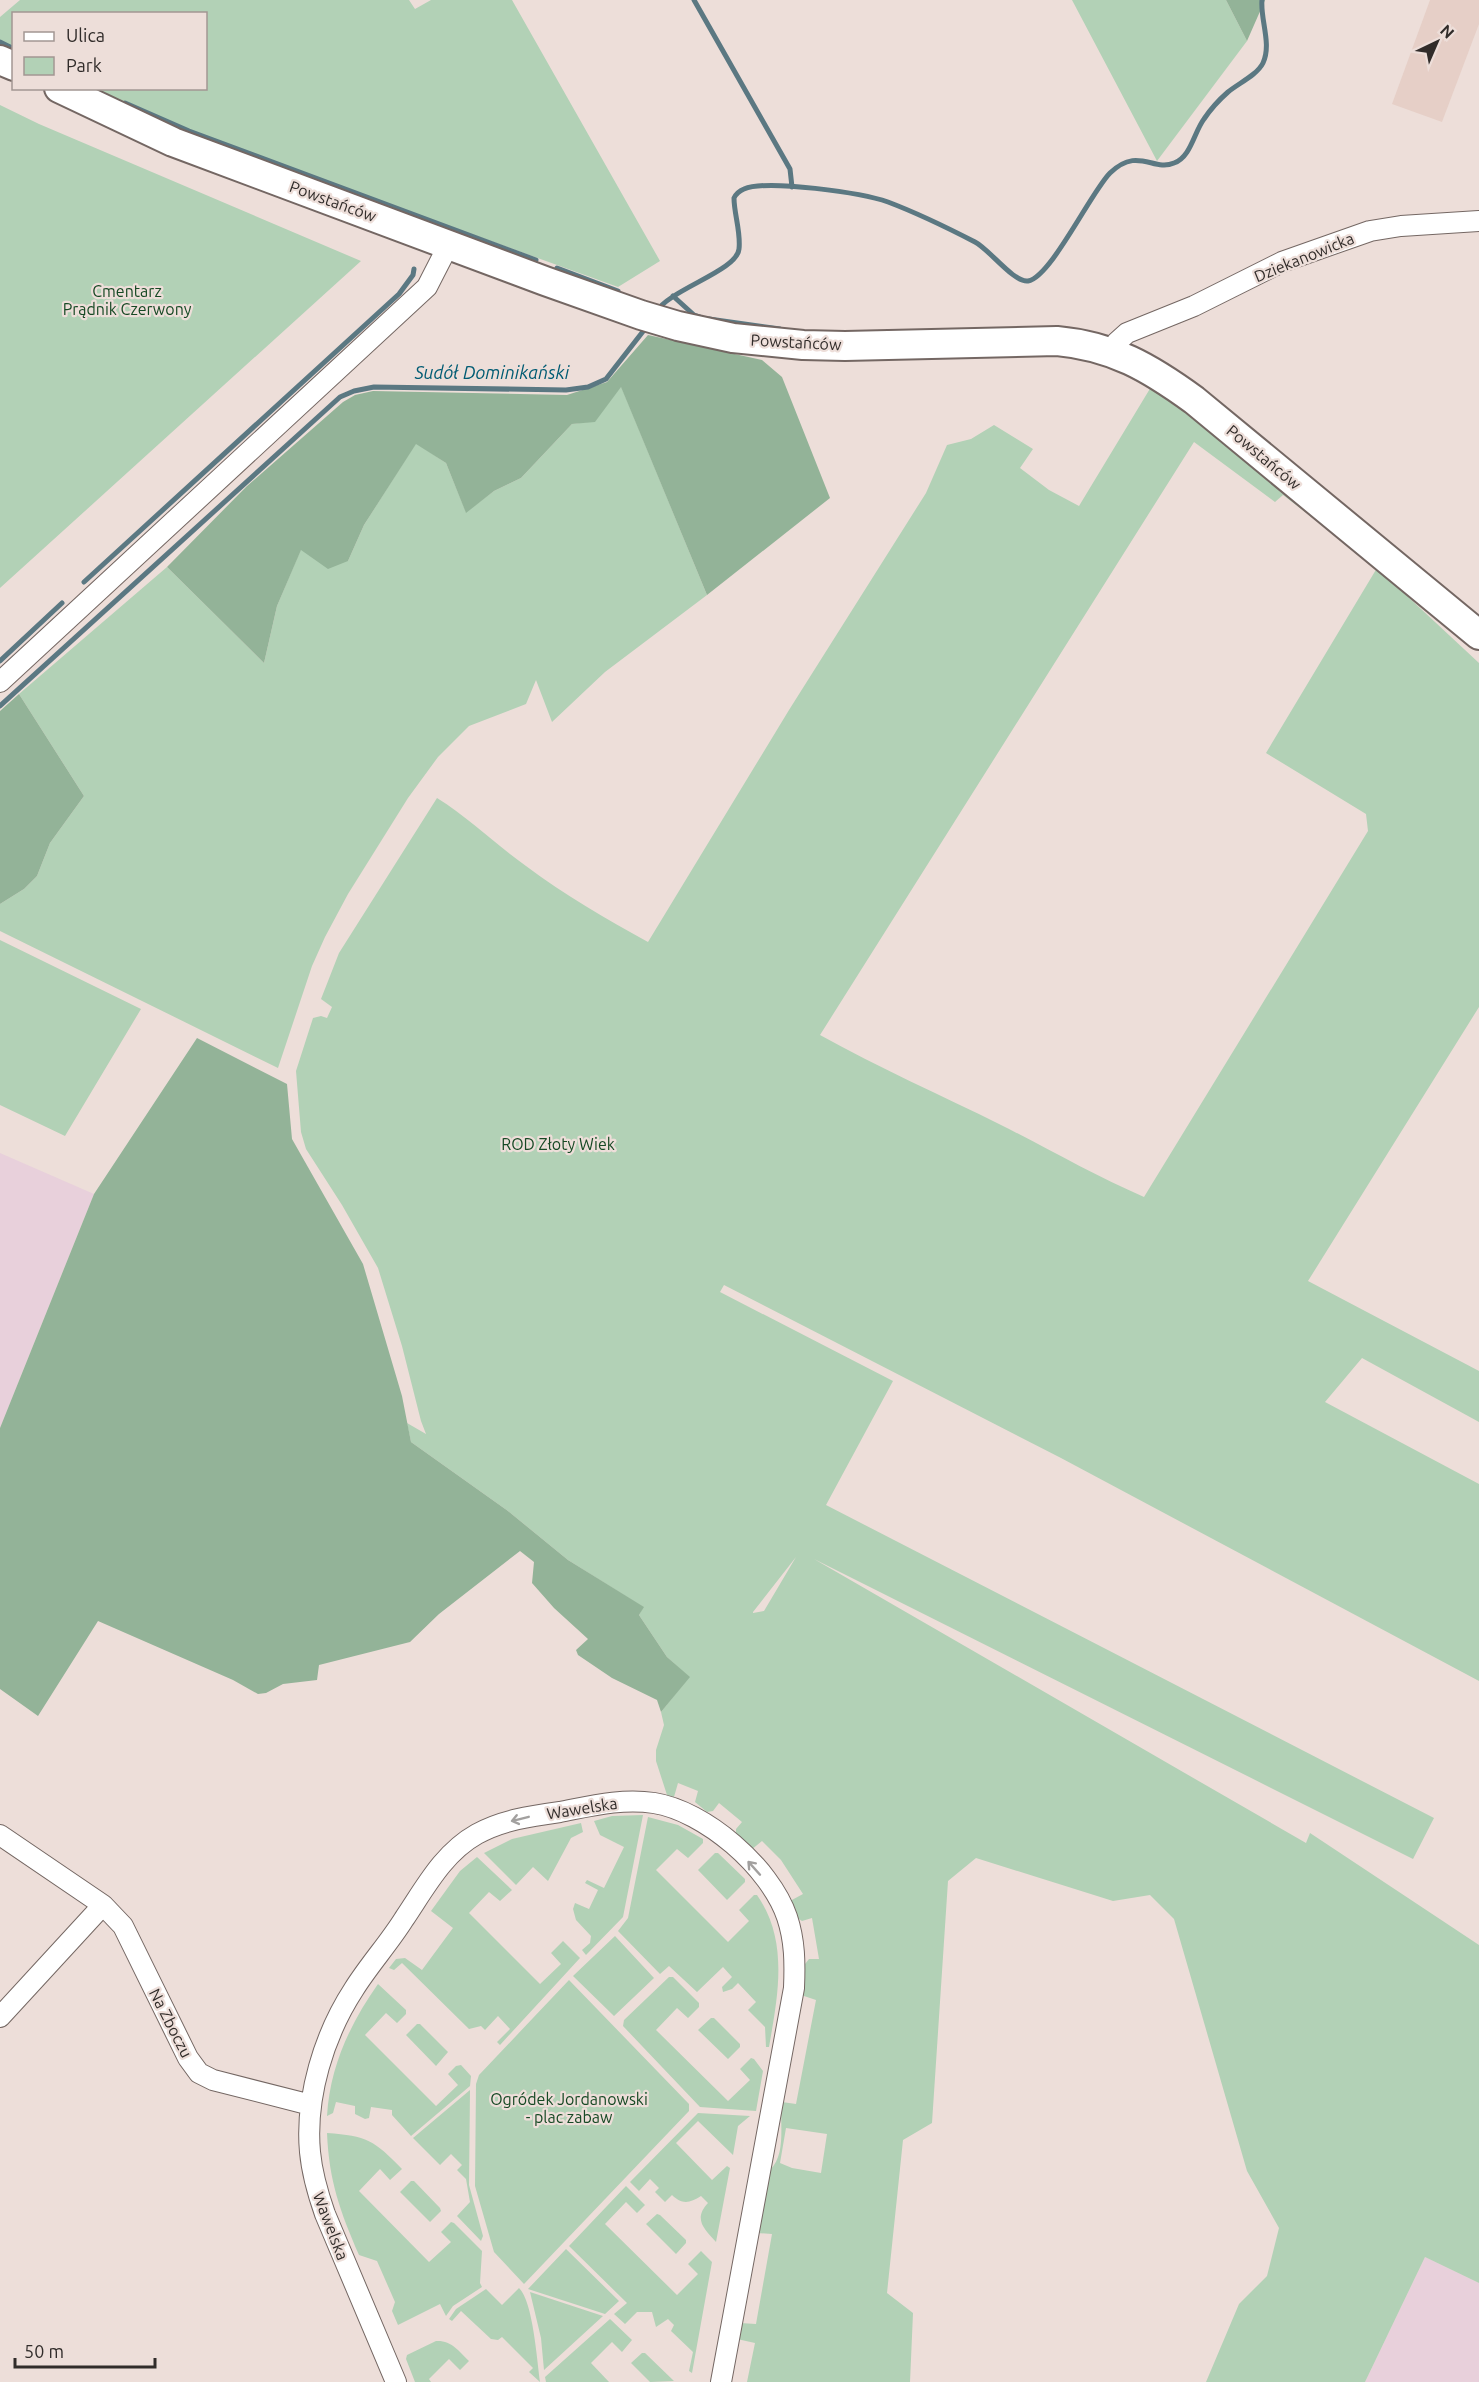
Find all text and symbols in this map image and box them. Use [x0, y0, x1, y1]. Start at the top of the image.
legend [12, 12, 207, 90]
north arrow [1407, 12, 1467, 72]
text: N [1437, 21, 1458, 42]
text: Ulica [66, 25, 105, 45]
text: Park [66, 55, 102, 75]
street label: Powstańców [287, 177, 379, 225]
street label: Dziekanowicka [1251, 229, 1357, 285]
park label: Cmentarz Prądnik Czerwony [63, 282, 192, 318]
street label: Powstańców [750, 331, 842, 353]
water label: Sudół Dominikański [414, 362, 570, 382]
street label: Powstańców [1223, 421, 1305, 493]
park label: ROD Złoty Wiek [501, 1135, 615, 1153]
street label: Wawelska [545, 1794, 619, 1822]
one-way arrow [510, 1814, 529, 1825]
one-way arrow [747, 1860, 761, 1875]
street label: Na Zboczu [146, 1985, 196, 2061]
park label: Ogródek Jordanowski - plac zabaw [490, 2090, 648, 2126]
street label: Wawelska [310, 2189, 352, 2263]
scale bar [15, 2331, 154, 2369]
text: 50 m [24, 2341, 64, 2361]

